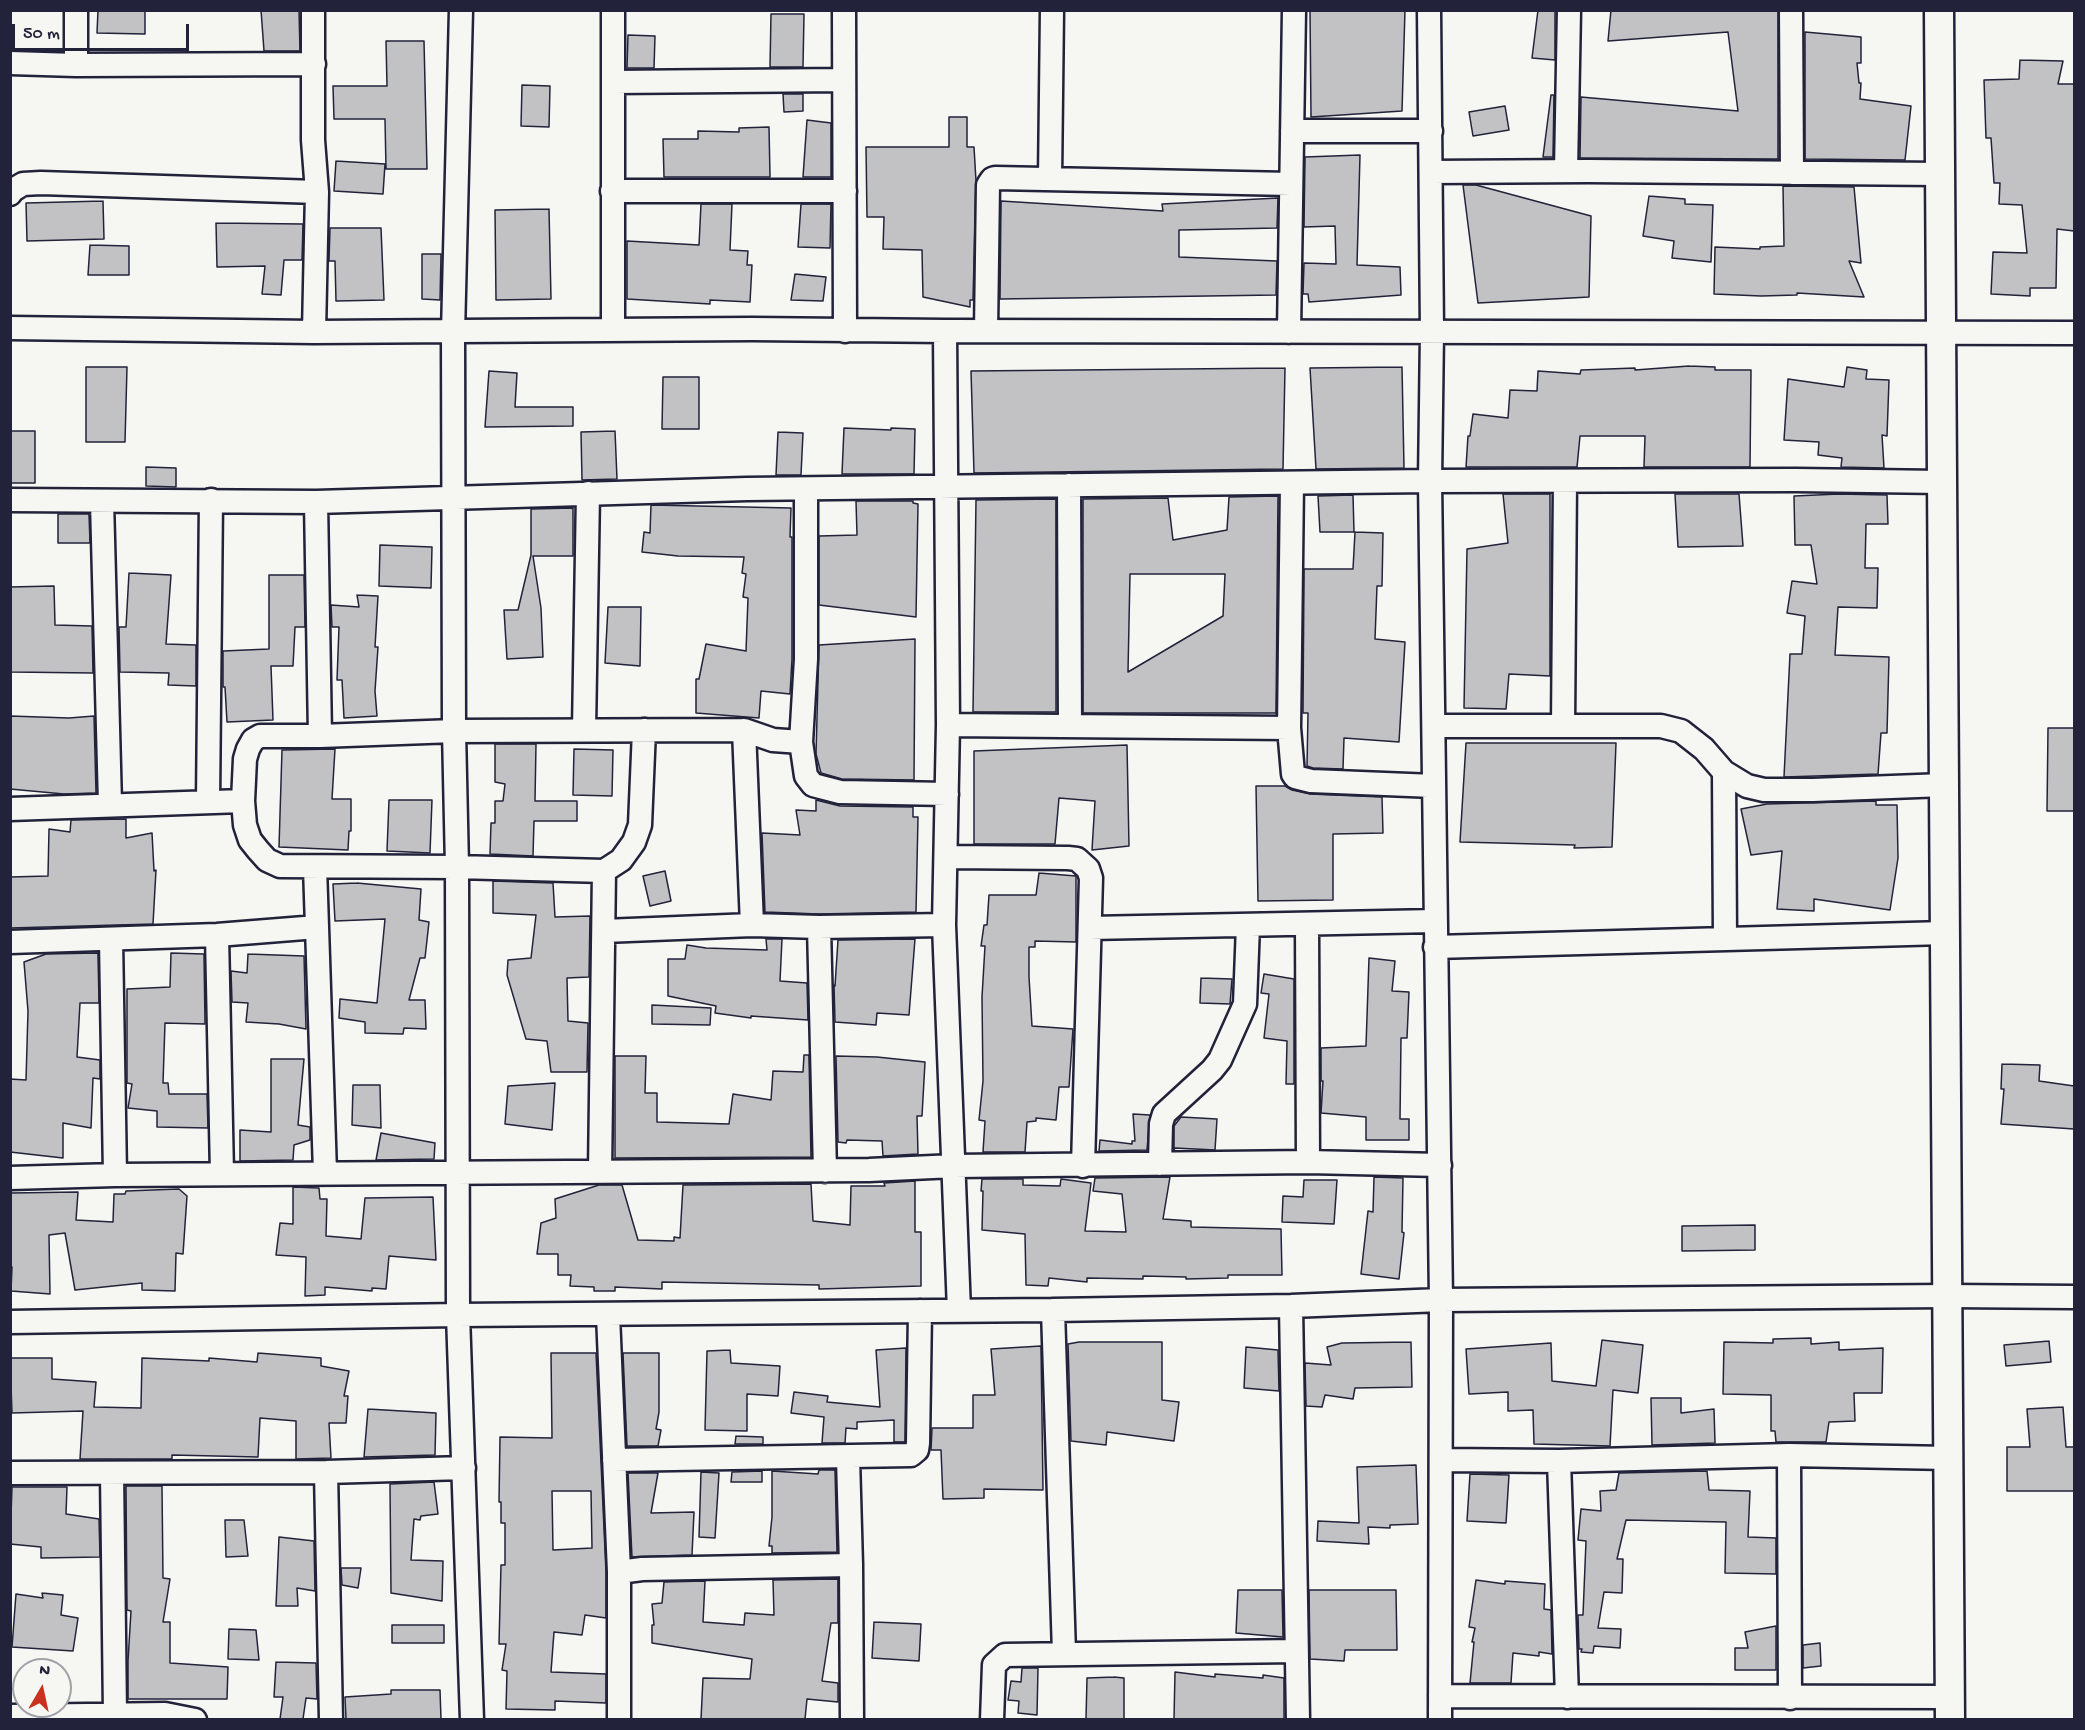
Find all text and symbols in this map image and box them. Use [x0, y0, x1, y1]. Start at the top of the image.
scale bar [15, 12, 192, 50]
text: 50 m [23, 24, 60, 45]
north arrow [12, 1658, 72, 1718]
text: N [38, 1662, 51, 1682]

